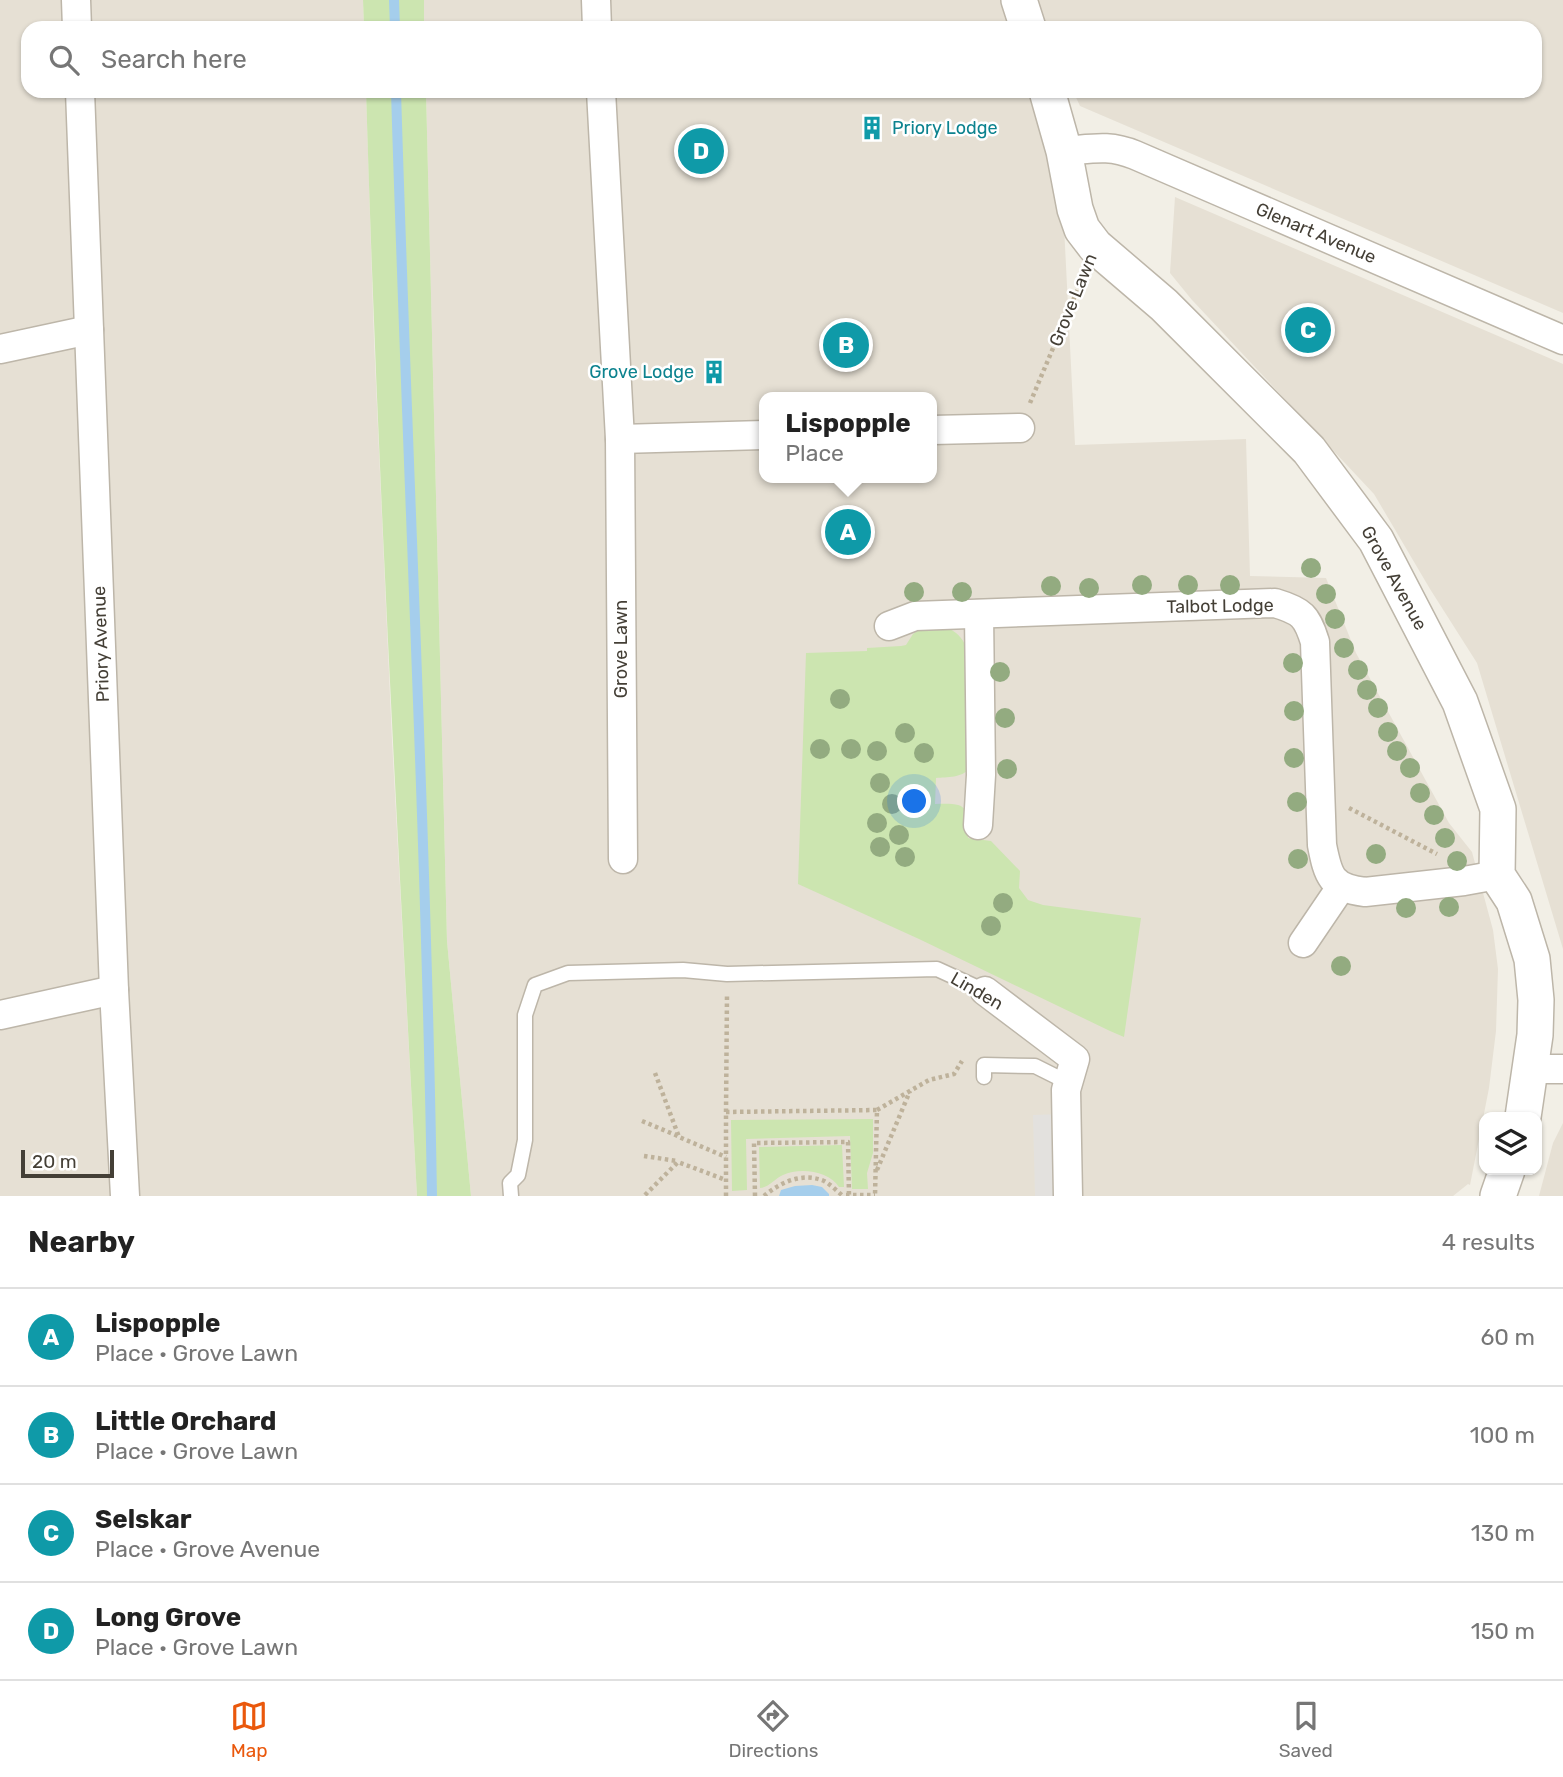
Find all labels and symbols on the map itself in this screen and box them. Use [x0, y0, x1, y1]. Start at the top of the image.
building icon: Priory Lodge [858, 114, 886, 142]
place label: Priory Lodge [892, 117, 998, 139]
pin: D [678, 125, 724, 177]
street label: Glenart Avenue [1253, 198, 1379, 268]
street label: Grove Lawn [1044, 250, 1102, 350]
pin: C [1285, 304, 1331, 356]
pin: B [823, 319, 869, 371]
building icon: Grove Lodge [700, 358, 728, 386]
place label: Grove Lodge [589, 361, 694, 383]
pin: A [825, 506, 871, 558]
street label: Grove Avenue [1356, 522, 1432, 634]
street label: Priory Avenue [88, 585, 114, 703]
street label: Talbot Lodge [1166, 594, 1274, 618]
street label: Grove Lawn [610, 600, 632, 698]
your location [897, 784, 931, 818]
street label: Linden [947, 967, 1007, 1015]
scale bar [21, 1147, 114, 1179]

